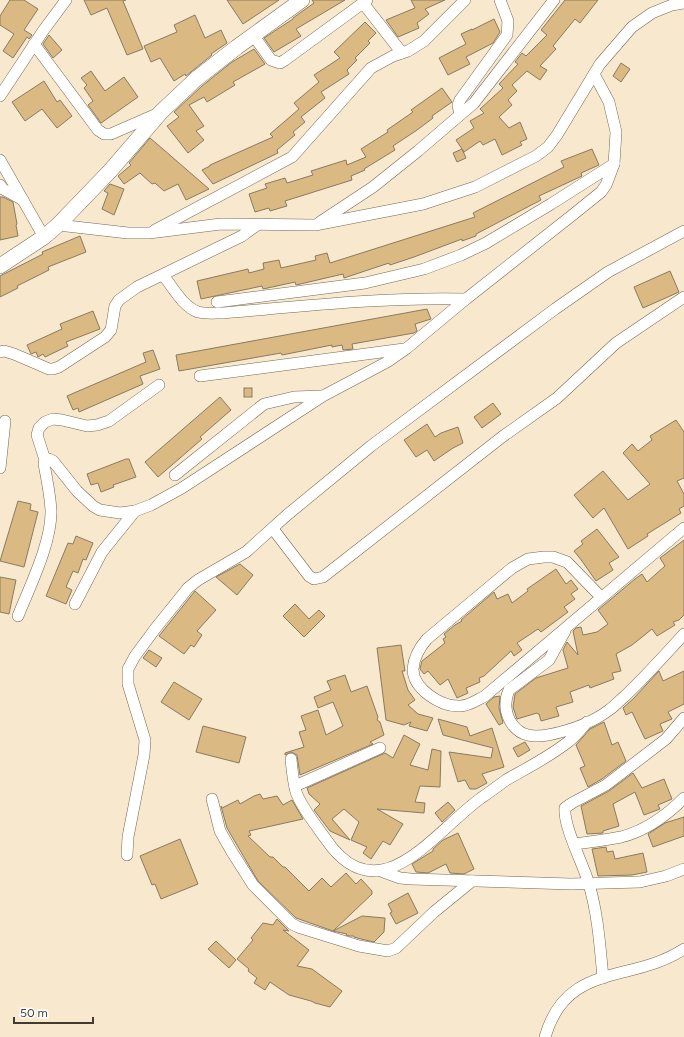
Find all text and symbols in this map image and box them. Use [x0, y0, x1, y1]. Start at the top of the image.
scale bar [14, 999, 93, 1025]
text: 50 m [20, 1006, 48, 1020]

